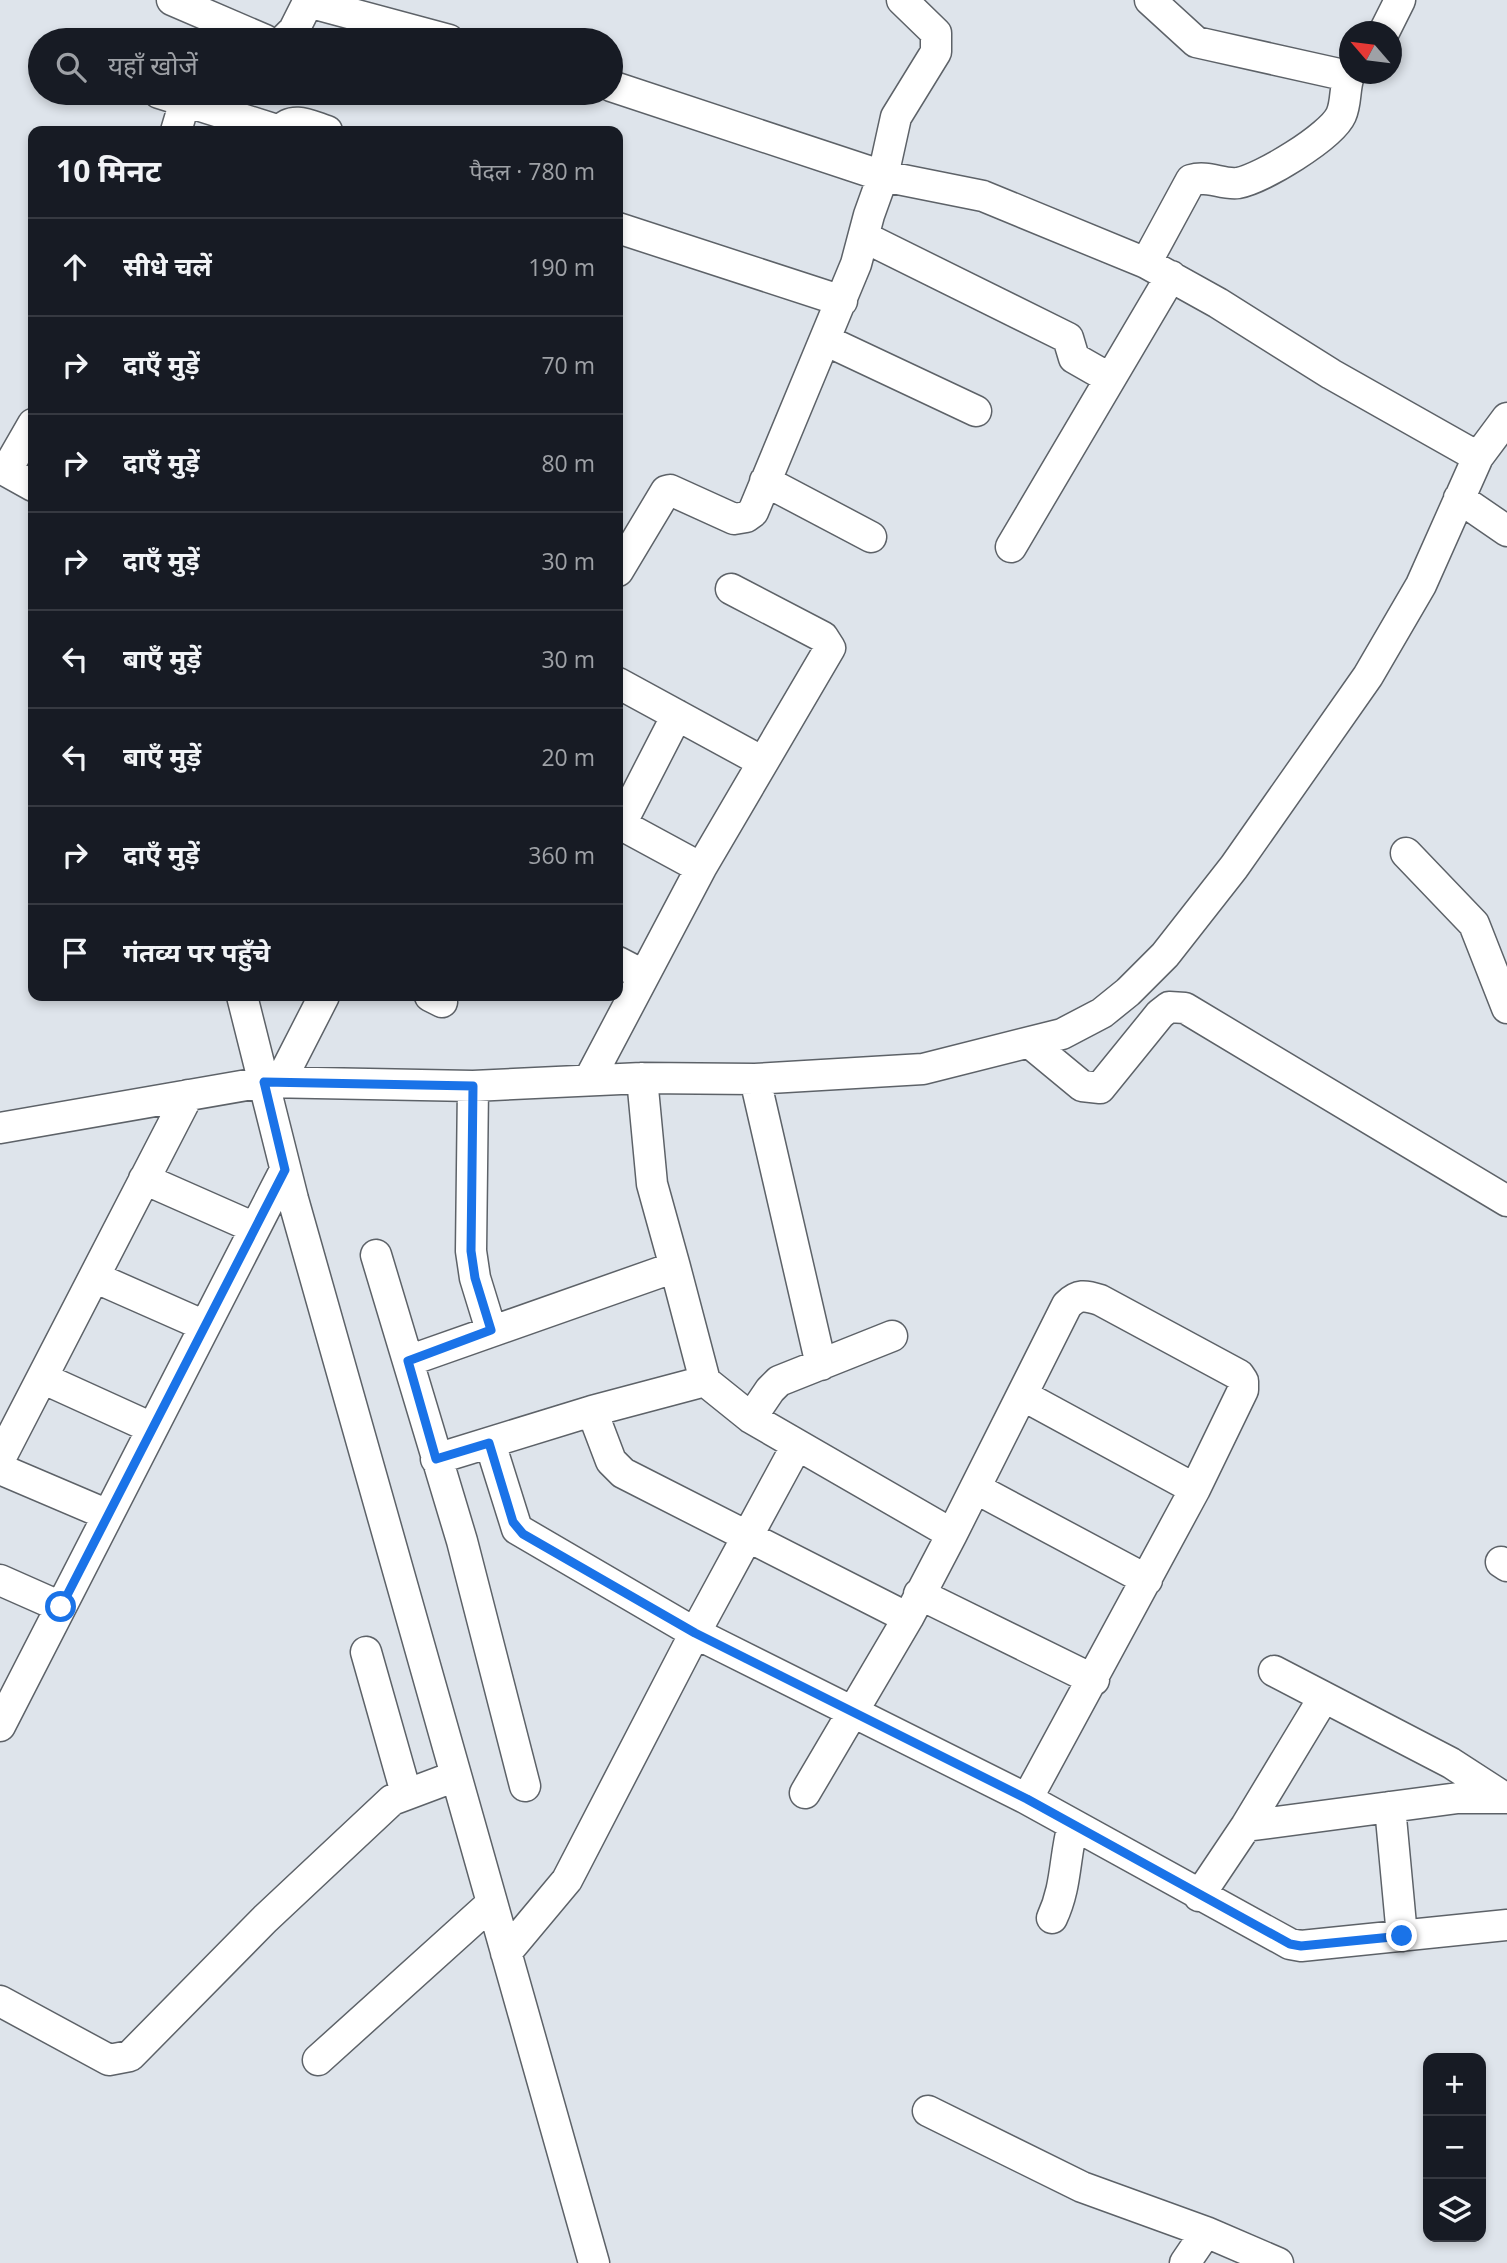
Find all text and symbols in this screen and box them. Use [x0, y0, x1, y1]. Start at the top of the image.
north arrow [1339, 21, 1402, 84]
search box [28, 28, 623, 105]
text: यहाँ खोजें [108, 47, 198, 83]
icon: search [52, 48, 90, 86]
text: 10 मिनट [56, 150, 161, 191]
text: पैदल · 780 m [469, 155, 595, 187]
icon: ahead [56, 248, 94, 286]
text: सीधे चलें [123, 248, 212, 284]
text: 190 m [528, 251, 595, 283]
icon: right [56, 346, 94, 384]
text: दाएँ मुड़ें [123, 346, 200, 382]
text: 70 m [541, 349, 595, 381]
icon: right [56, 444, 94, 482]
text: दाएँ मुड़ें [123, 444, 200, 480]
text: 80 m [541, 447, 595, 479]
icon: right [56, 542, 94, 580]
text: दाएँ मुड़ें [123, 542, 200, 578]
text: 30 m [541, 545, 595, 577]
icon: left [56, 640, 94, 678]
text: बाएँ मुड़ें [123, 640, 201, 676]
text: 30 m [541, 643, 595, 675]
icon: left [56, 738, 94, 776]
text: बाएँ मुड़ें [123, 738, 201, 774]
text: 20 m [541, 741, 595, 773]
icon: right [56, 836, 94, 874]
text: दाएँ मुड़ें [123, 836, 200, 872]
text: 360 m [528, 839, 595, 871]
icon: arrive [56, 934, 94, 972]
text: गंतव्य पर पहुँचे [123, 934, 270, 970]
route start [45, 1591, 76, 1622]
route end [1386, 1920, 1417, 1951]
map controls [1423, 2053, 1486, 2242]
button: + [1423, 2053, 1486, 2116]
button: − [1423, 2116, 1486, 2179]
button: layers [1423, 2179, 1486, 2242]

